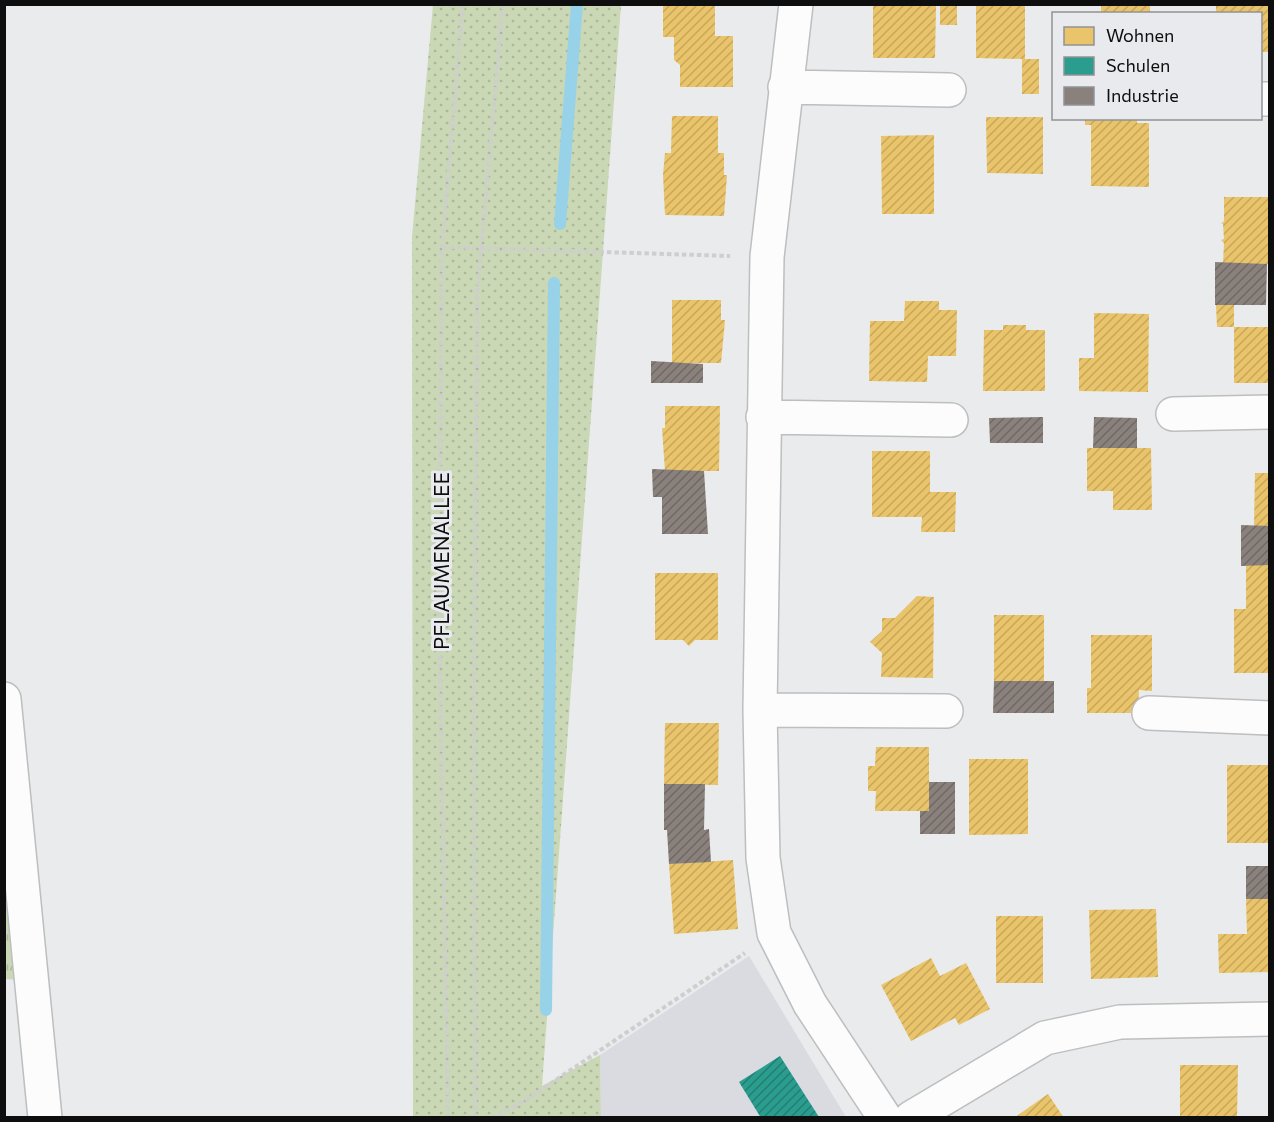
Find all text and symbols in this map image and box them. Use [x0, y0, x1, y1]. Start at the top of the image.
legend [1052, 12, 1262, 120]
text: Wohnen [1106, 24, 1174, 46]
text: Schulen [1106, 54, 1170, 76]
text: Industrie [1106, 84, 1179, 106]
street label: PFLAUMENALLEE [428, 472, 453, 650]

